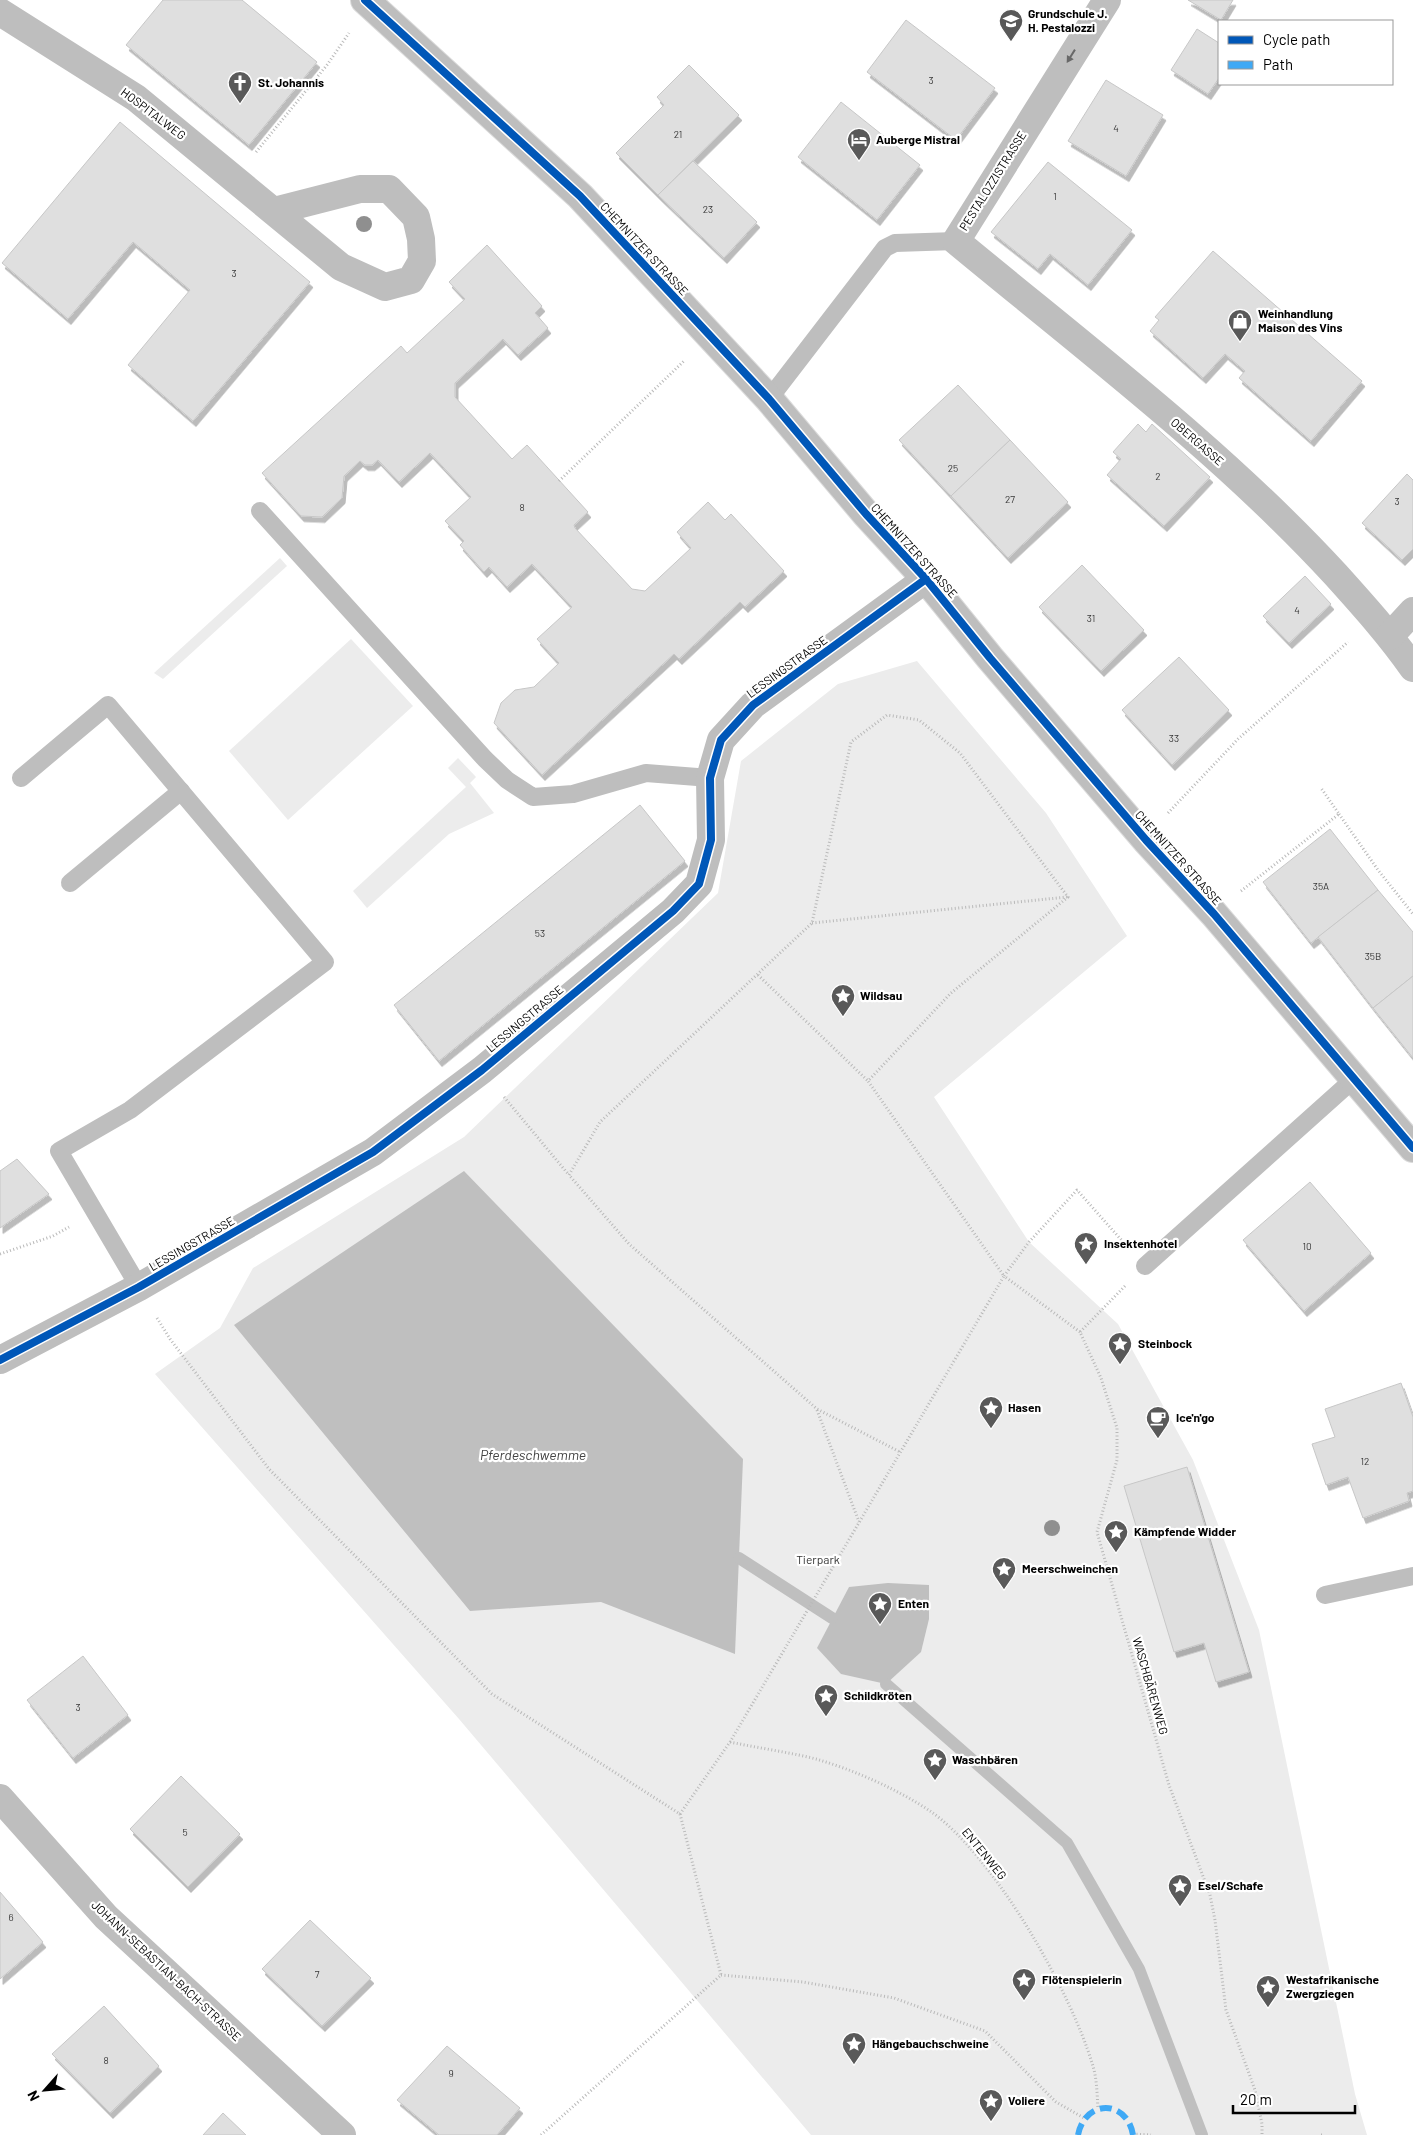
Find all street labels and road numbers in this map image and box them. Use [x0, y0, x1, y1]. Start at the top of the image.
street label: HOSPITALWEG [118, 84, 189, 142]
street label: PESTALOZZISTRASSE [956, 128, 1028, 233]
street label: CHEMNITZER STRASSE [598, 199, 691, 298]
street label: OBERGASSE [1169, 415, 1227, 468]
street label: CHEMNITZER STRASSE [869, 500, 961, 600]
street label: LESSINGSTRASSE [743, 632, 829, 700]
street label: CHEMNITZER STRASSE [1133, 807, 1225, 907]
street label: LESSINGSTRASSE [483, 982, 566, 1055]
street label: LESSINGSTRASSE [146, 1213, 237, 1273]
street label: WASCHBÄRENWEG [1130, 1635, 1172, 1736]
street label: ENTENWEG [960, 1825, 1010, 1882]
street label: JOHANN-SEBASTIAN-BACH-STRASSE [89, 1897, 244, 2043]

